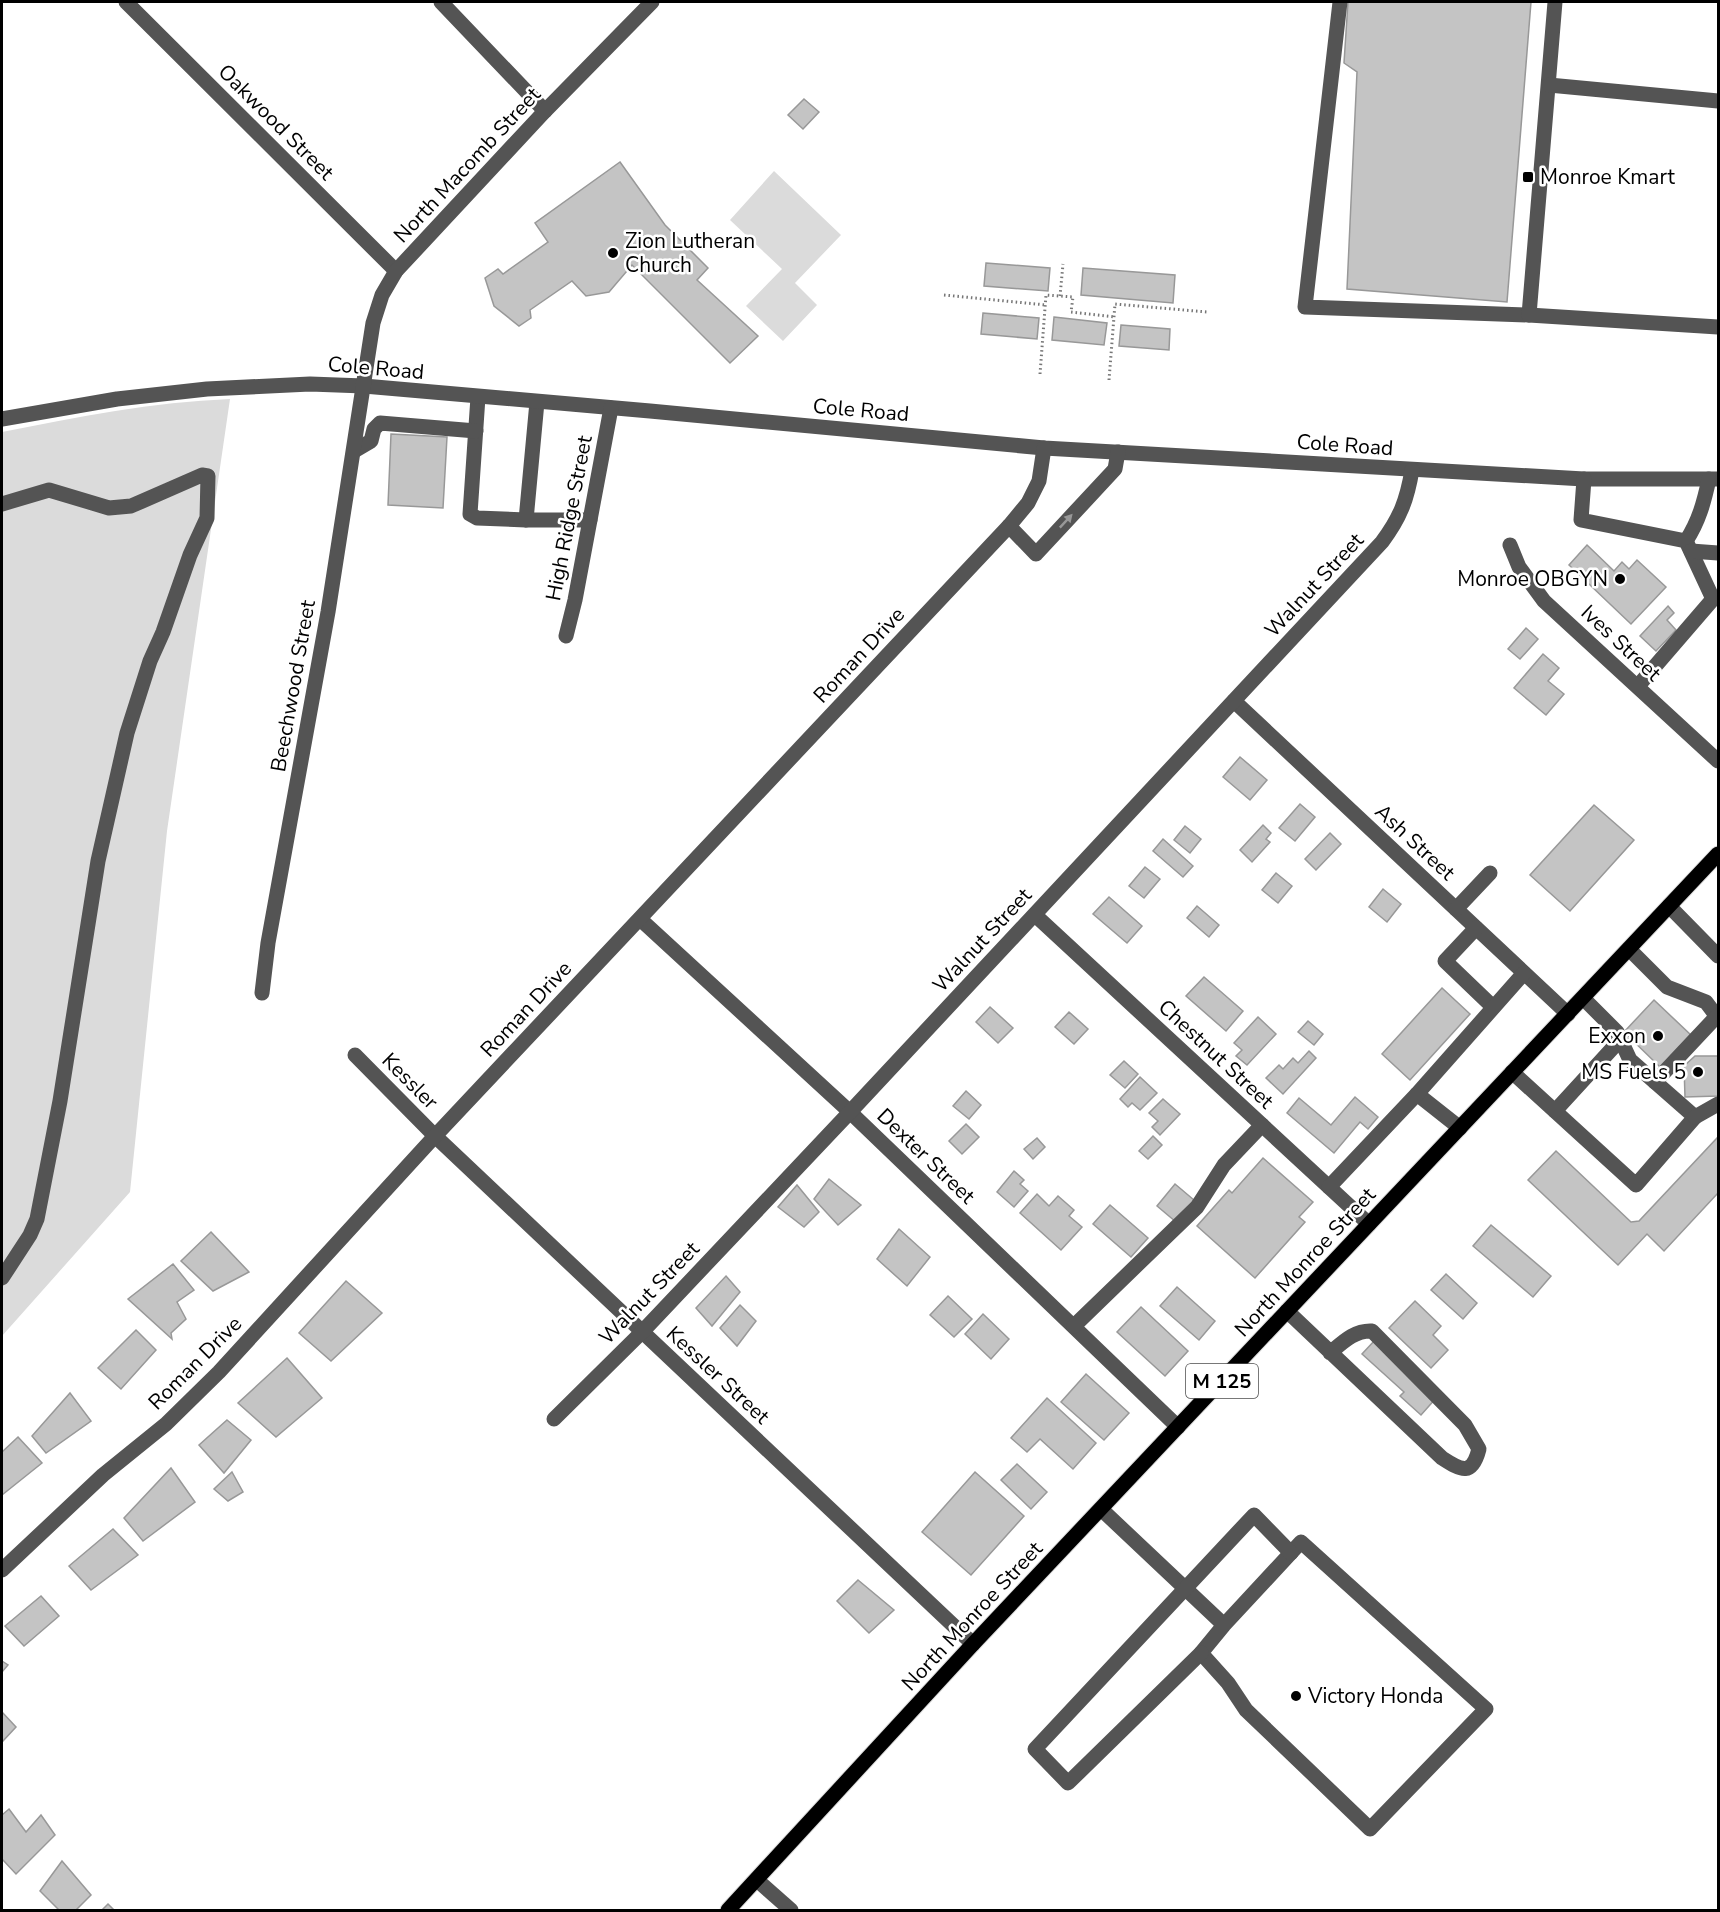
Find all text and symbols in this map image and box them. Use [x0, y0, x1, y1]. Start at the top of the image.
street label: Oakwood Street [212, 58, 341, 187]
street label: North Macomb Street [387, 81, 547, 249]
place label: Monroe Kmart [1540, 163, 1675, 191]
marker: Monroe Kmart [1521, 170, 1535, 184]
place label: Zion Lutheran Church [625, 227, 755, 279]
marker: Zion Lutheran Church [606, 246, 620, 260]
street label: Cole Road [327, 350, 425, 386]
street label: Cole Road [812, 392, 910, 428]
street label: Cole Road [1296, 428, 1394, 462]
street label: High Ridge Street [539, 432, 599, 603]
one-way arrow [1059, 514, 1072, 529]
street label: Walnut Street [1258, 526, 1370, 643]
place label: Monroe OBGYN [1457, 565, 1608, 593]
marker: Monroe OBGYN [1613, 572, 1627, 586]
street label: Beechwood Street [264, 597, 322, 774]
street label: Ives Street [1575, 599, 1668, 688]
street label: Roman Drive [807, 601, 911, 709]
street label: Ash Street [1369, 798, 1462, 887]
street label: Walnut Street [926, 881, 1038, 998]
street label: Roman Drive [474, 955, 578, 1063]
street label: Chestnut Street [1152, 993, 1280, 1115]
place label: Exxon [1588, 1022, 1646, 1050]
marker: Exxon [1651, 1029, 1665, 1043]
street label: Kessler [376, 1047, 445, 1116]
place label: MS Fuels 5 [1581, 1058, 1686, 1086]
marker: MS Fuels 5 [1691, 1065, 1705, 1079]
street label: Dexter Street [871, 1102, 982, 1210]
street label: North Monroe Street [1228, 1181, 1382, 1343]
street label: Walnut Street [593, 1235, 706, 1351]
street label: Roman Drive [142, 1310, 248, 1416]
street label: Kessler Street [660, 1320, 776, 1431]
road number: M 125 [1186, 1364, 1258, 1398]
street label: North Monroe Street [895, 1535, 1049, 1697]
place label: Victory Honda [1307, 1682, 1443, 1710]
marker: Victory Honda [1289, 1689, 1303, 1703]

